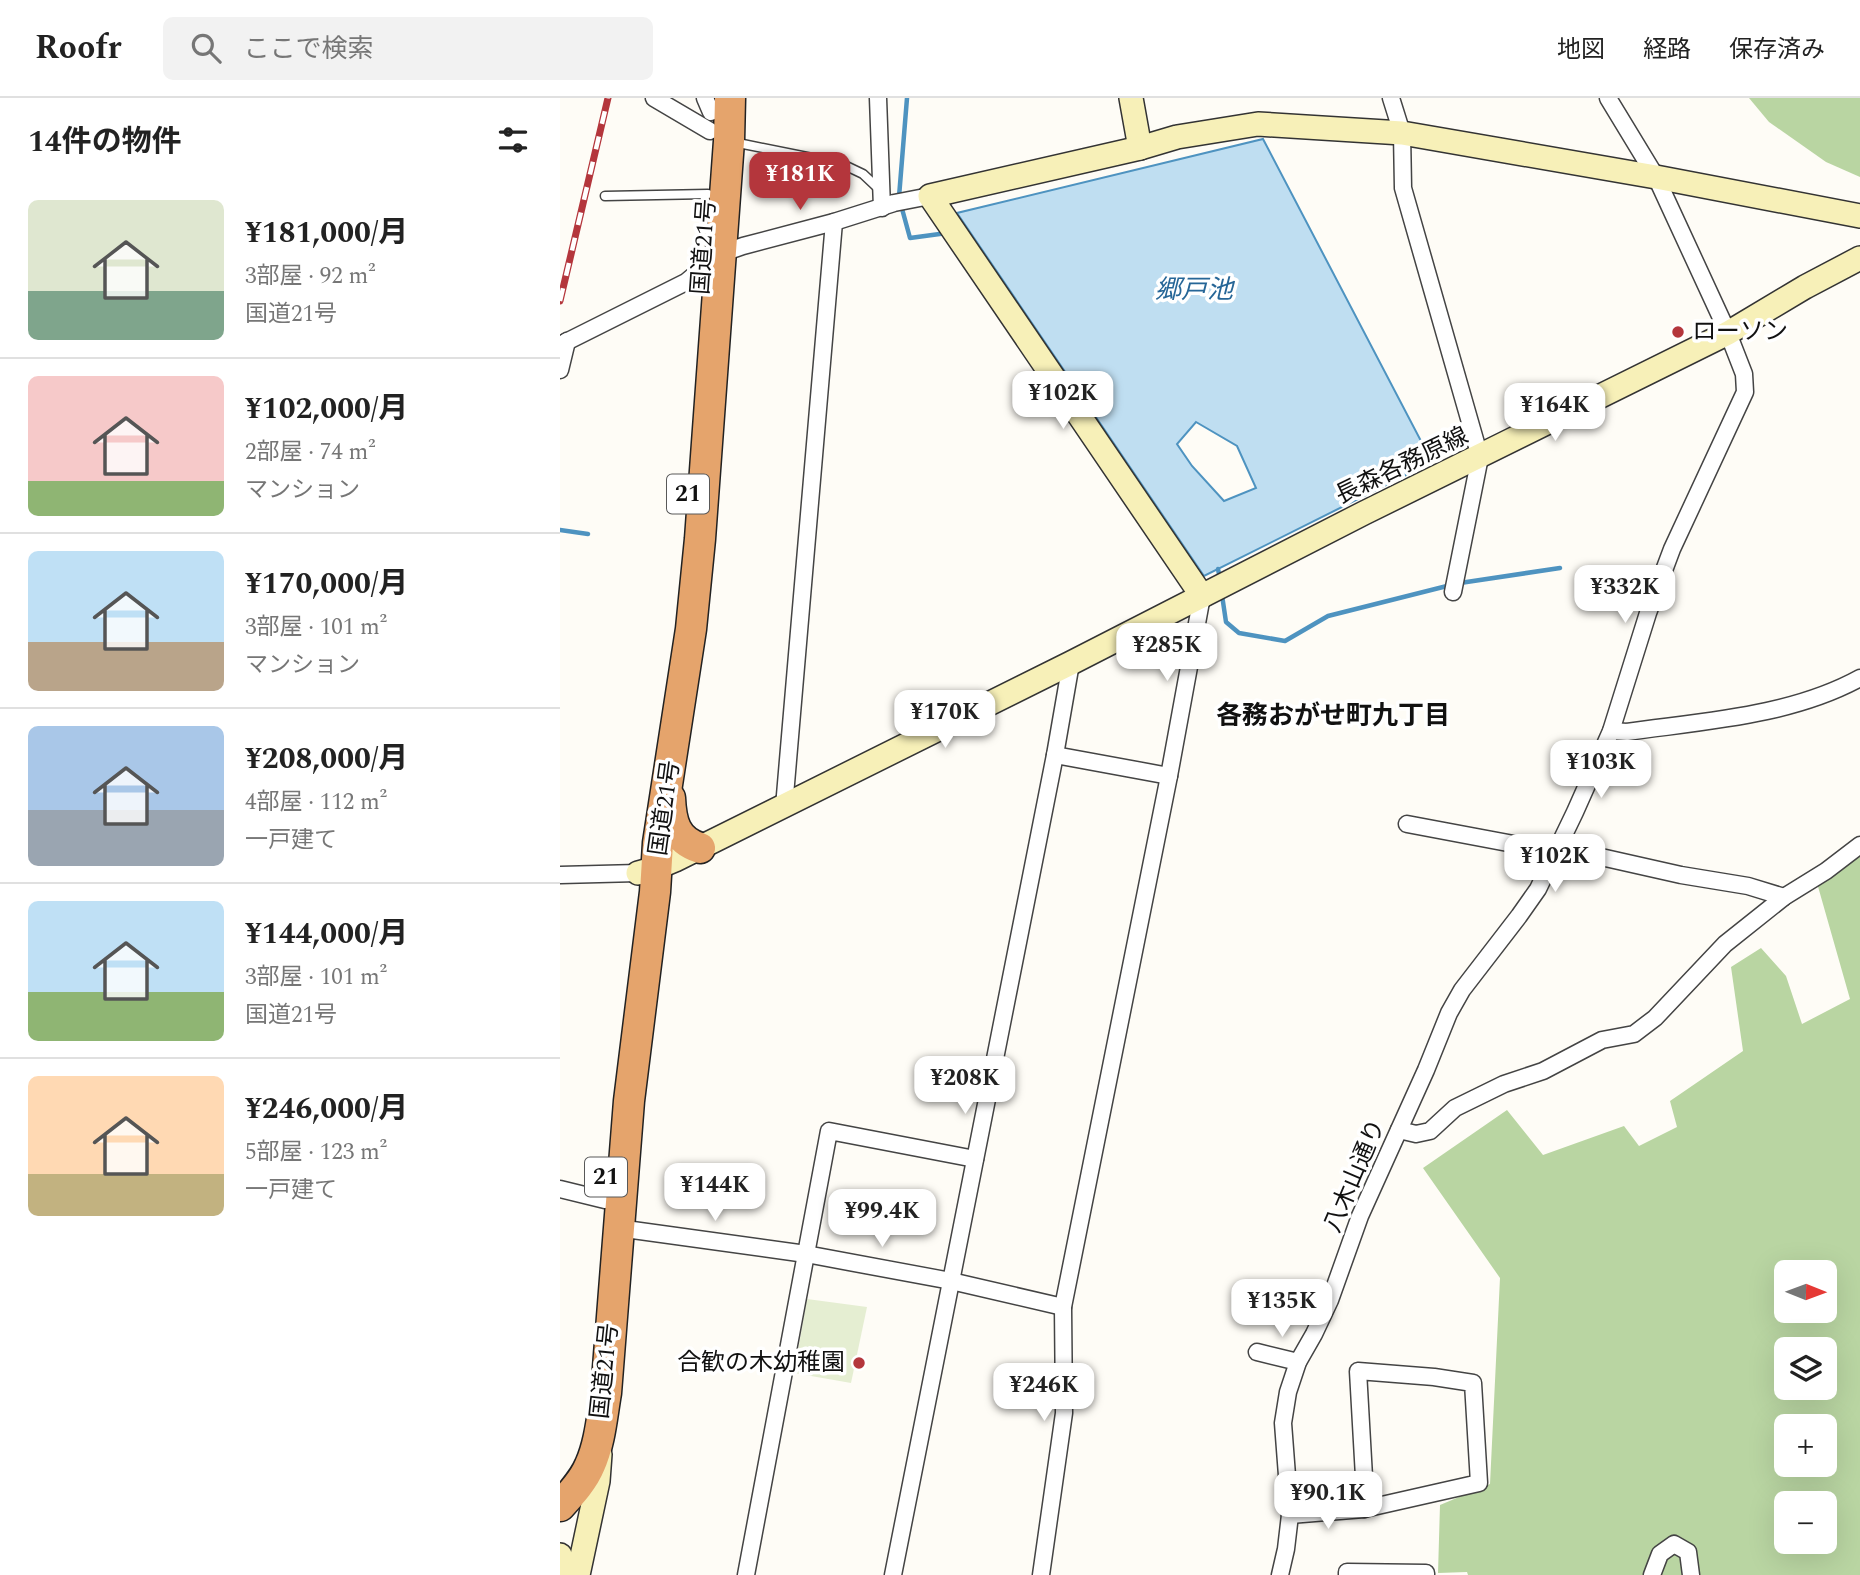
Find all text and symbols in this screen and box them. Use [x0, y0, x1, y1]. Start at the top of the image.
search box [163, 17, 653, 80]
text: Roofr [35, 23, 121, 73]
icon: search [187, 29, 225, 67]
text: ここで検索 [243, 29, 373, 69]
text: 地図 [1557, 32, 1605, 68]
text: 経路 [1643, 32, 1691, 68]
text: 保存済み [1729, 32, 1825, 68]
text: 14件の物件 [28, 119, 182, 165]
icon: filters [494, 121, 532, 159]
pin: ¥181K [751, 152, 849, 212]
text: ¥181K [765, 157, 835, 192]
street label: 国道21号 [683, 198, 725, 296]
text: ¥181,000/月 [245, 210, 408, 256]
icon: home [84, 228, 168, 312]
text: 3部屋 · 92 m² [245, 259, 376, 294]
water label: 郷戸池 [1155, 270, 1236, 310]
text: 国道21号 [245, 297, 337, 332]
place label: ローソン [1692, 314, 1788, 350]
marker: ローソン [1670, 324, 1686, 340]
pin: ¥102K [1014, 372, 1112, 431]
text: ¥102K [1028, 376, 1098, 411]
pin: ¥164K [1506, 384, 1604, 443]
text: ¥102,000/月 [245, 386, 408, 432]
text: ¥164K [1520, 388, 1590, 423]
icon: home [84, 404, 168, 488]
street label: 長森各務原線 [1329, 418, 1475, 514]
text: 2部屋 · 74 m² [245, 435, 376, 470]
text: マンション [245, 473, 360, 508]
road number: 21 [667, 474, 709, 514]
text: ¥170,000/月 [245, 561, 408, 607]
pin: ¥332K [1576, 566, 1674, 625]
text: ¥332K [1590, 570, 1660, 605]
icon: home [84, 579, 168, 663]
text: 3部屋 · 101 m² [245, 610, 387, 645]
pin: ¥285K [1118, 624, 1216, 683]
text: ¥285K [1132, 628, 1202, 663]
text: マンション [245, 648, 360, 683]
pin: ¥170K [896, 690, 994, 750]
text: ¥170K [910, 695, 980, 730]
district label: 各務おがせ町九丁目 [1216, 696, 1450, 736]
text: ¥208,000/月 [245, 736, 408, 782]
pin: ¥103K [1552, 740, 1650, 800]
text: ¥103K [1566, 745, 1636, 780]
icon: home [84, 754, 168, 838]
street label: 国道21号 [640, 758, 690, 858]
text: 4部屋 · 112 m² [245, 785, 387, 820]
text: 一戸建て [245, 823, 337, 858]
pin: ¥102K [1506, 834, 1604, 894]
text: ¥102K [1520, 839, 1590, 874]
text: ¥144,000/月 [245, 911, 408, 957]
icon: home [84, 929, 168, 1013]
text: 3部屋 · 101 m² [245, 960, 387, 995]
text: 国道21号 [245, 998, 337, 1033]
pin: ¥208K [916, 1056, 1014, 1116]
text: ¥208K [930, 1061, 1000, 1096]
text: ¥246,000/月 [245, 1086, 408, 1132]
icon: home [84, 1104, 168, 1188]
street label: 八木山通り [1315, 1114, 1395, 1238]
text: 5部屋 · 123 m² [245, 1135, 387, 1170]
road number: 21 [585, 1158, 627, 1196]
pin: ¥144K [666, 1164, 764, 1223]
text: ¥144K [680, 1168, 750, 1203]
text: 一戸建て [245, 1173, 337, 1208]
pin: ¥99.4K [825, 1190, 939, 1249]
text: ¥99.4K [844, 1194, 920, 1229]
north arrow [1774, 1260, 1838, 1323]
map controls [1774, 1260, 1837, 1554]
pin: ¥135K [1233, 1280, 1331, 1339]
text: ¥135K [1247, 1284, 1317, 1319]
street label: 国道21号 [582, 1321, 628, 1421]
button: layers [1774, 1337, 1837, 1400]
place label: 合歓の木幼稚園 [677, 1345, 845, 1381]
marker: 合歓の木幼稚園 [851, 1355, 867, 1371]
pin: ¥246K [995, 1364, 1093, 1423]
text: ¥246K [1009, 1368, 1079, 1403]
button: + [1774, 1414, 1837, 1477]
pin: ¥90.1K [1271, 1472, 1385, 1531]
text: ¥90.1K [1290, 1476, 1366, 1511]
button: − [1774, 1491, 1837, 1554]

